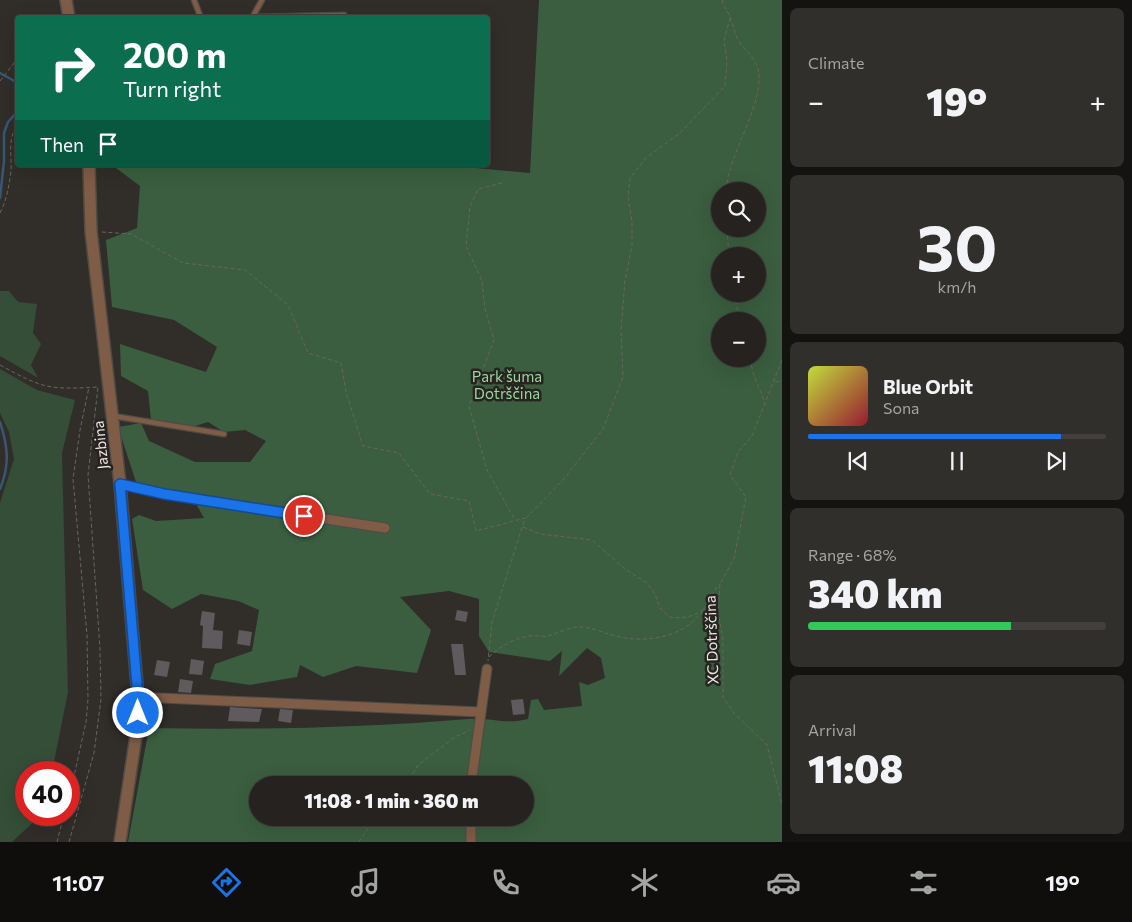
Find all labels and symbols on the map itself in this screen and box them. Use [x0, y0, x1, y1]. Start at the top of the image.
park label: Park šuma Dotrščina [472, 367, 542, 402]
street label: Jazbina [89, 420, 112, 470]
pin [283, 495, 325, 537]
street label: XC Dotrščina [700, 595, 722, 685]
position arrow [111, 686, 163, 738]
speed limit sign: 40 [15, 761, 80, 826]

